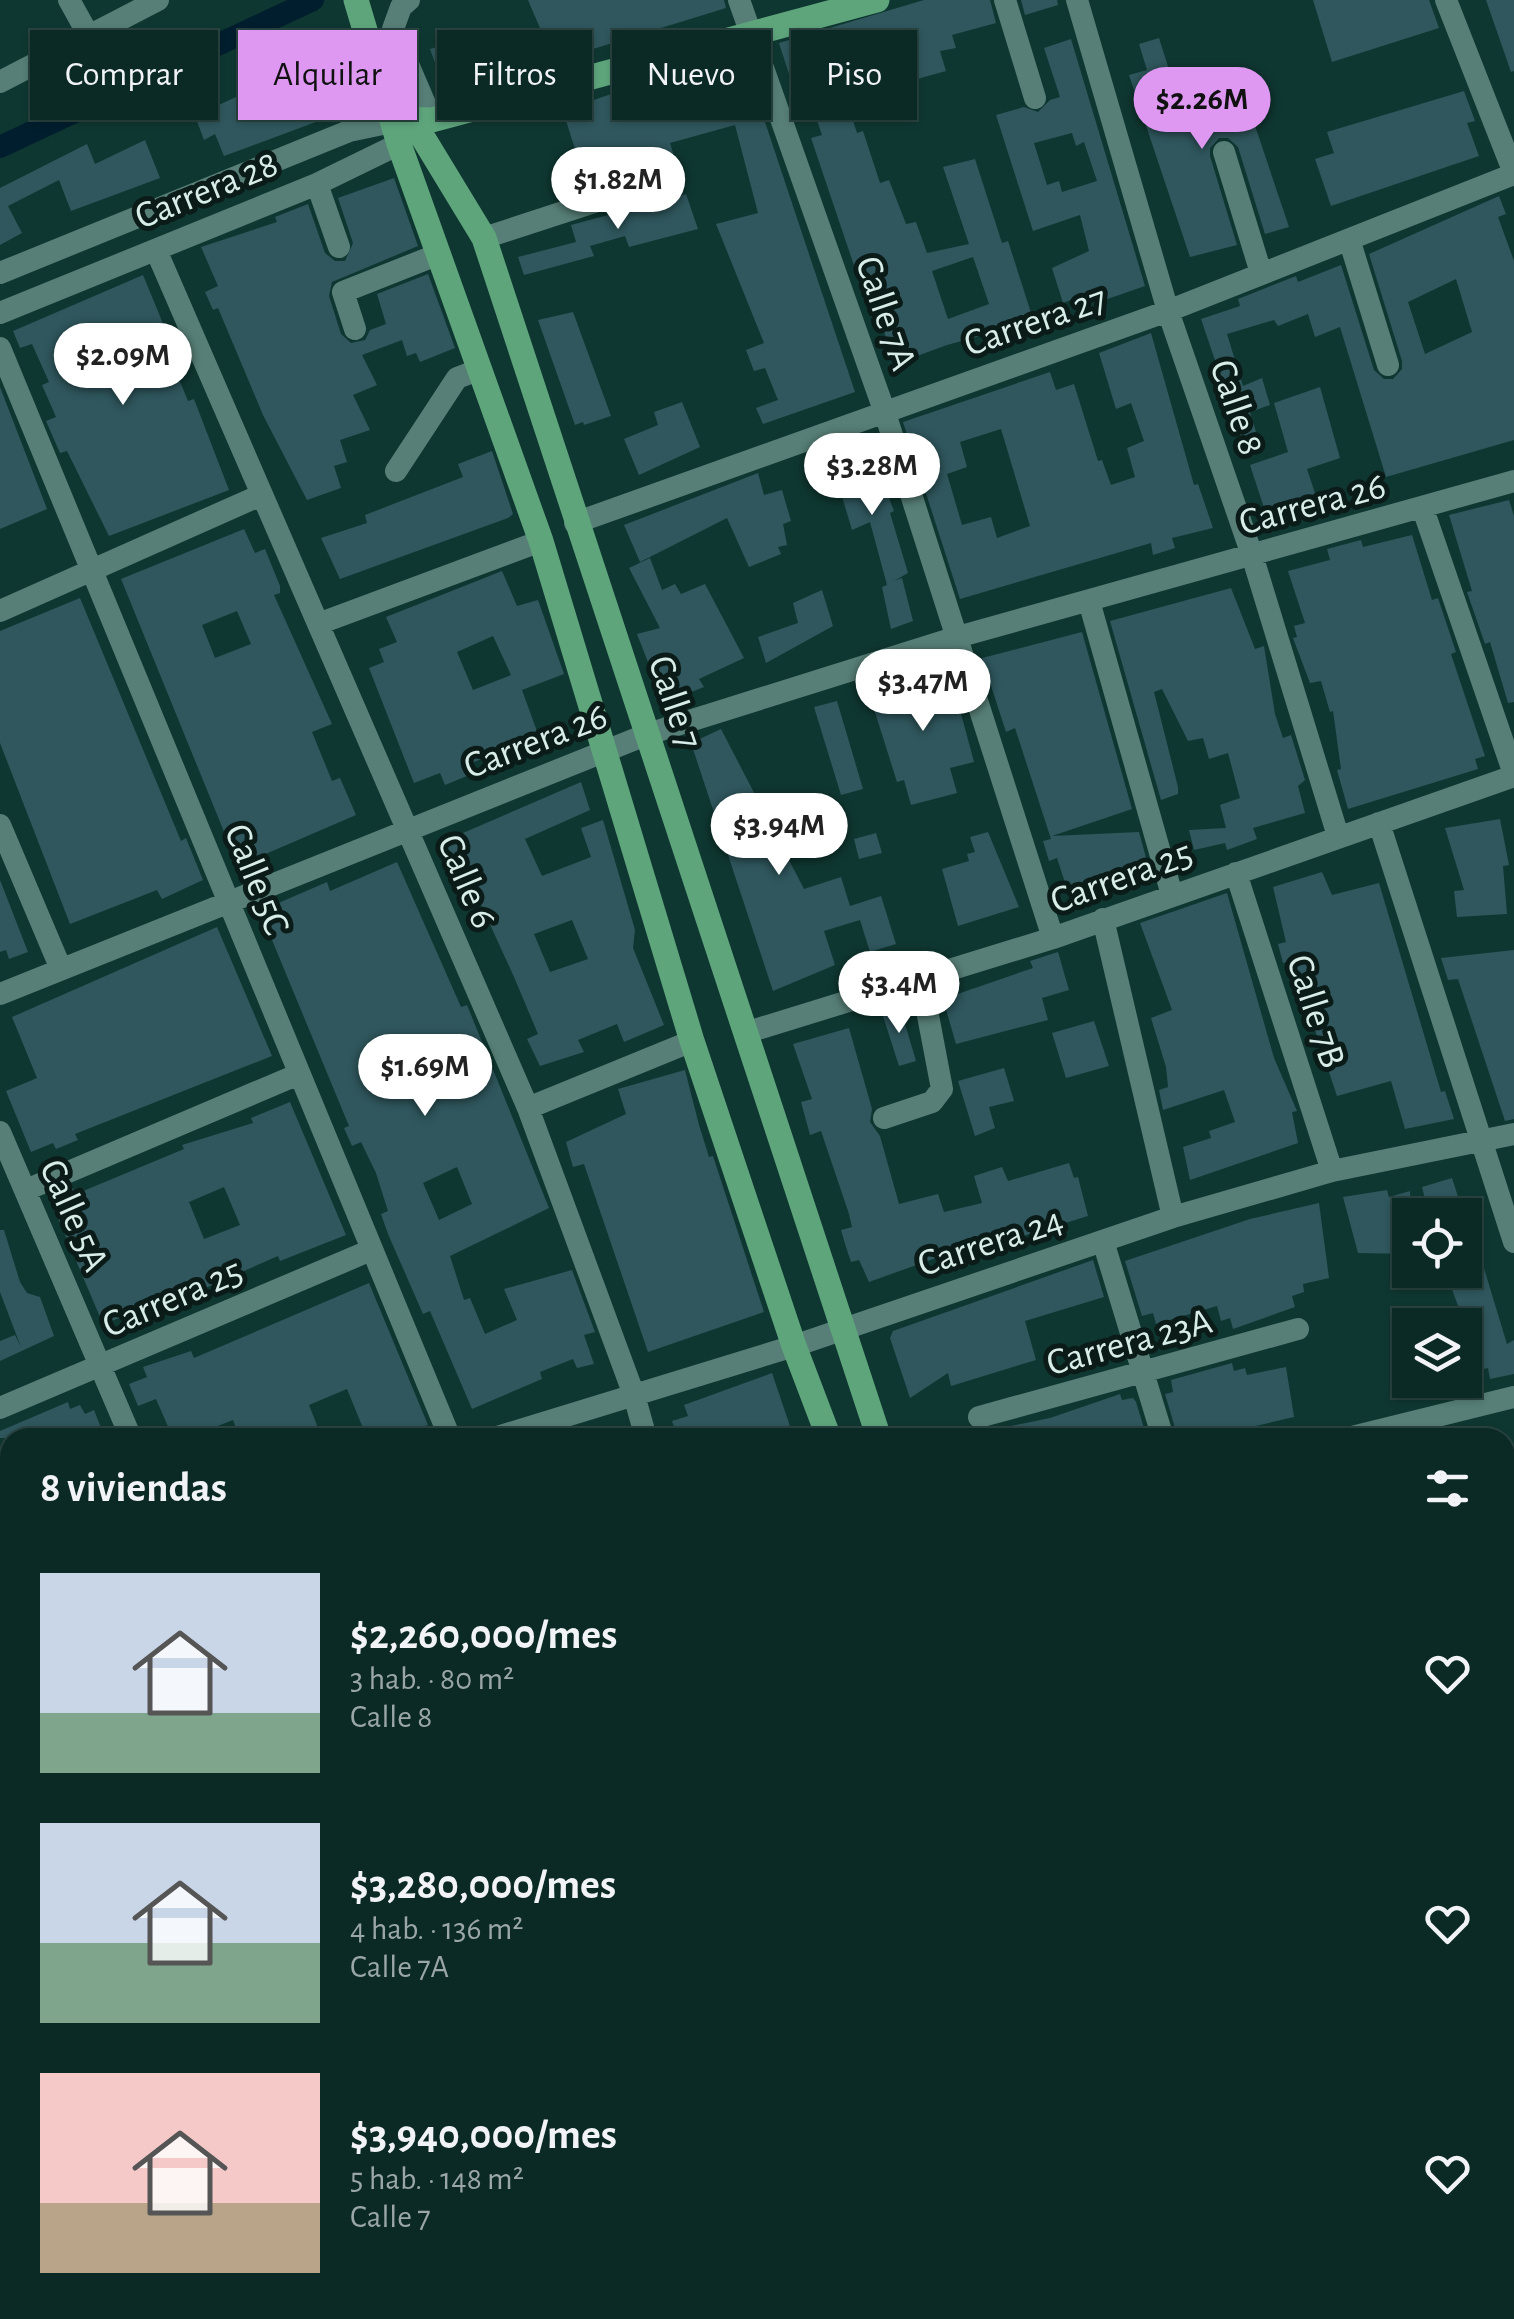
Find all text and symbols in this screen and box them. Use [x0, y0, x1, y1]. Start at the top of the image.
chip: Comprar [30, 30, 218, 120]
chip: Alquilar [238, 30, 417, 120]
chip: Filtros [437, 30, 592, 120]
chip: Nuevo [612, 30, 771, 120]
chip: Piso [791, 30, 917, 120]
pin: $2.26M [1121, 67, 1283, 152]
text: $2.26M [1156, 83, 1248, 115]
street label: Carrera 28 [130, 145, 283, 237]
pin: $1.82M [537, 147, 699, 232]
text: $1.82M [573, 163, 663, 195]
street label: Calle 7A [848, 252, 922, 376]
street label: Carrera 27 [960, 280, 1112, 364]
pin: $2.09M [42, 323, 204, 408]
text: $2.09M [76, 339, 170, 371]
street label: Calle 8 [1202, 355, 1270, 460]
pin: $3.28M [791, 433, 953, 518]
text: $3.28M [826, 449, 918, 481]
street label: Carrera 26 [1235, 467, 1390, 543]
pin: $3.47M [842, 649, 1004, 734]
street label: Calle 7 [641, 651, 708, 754]
text: $3.47M [878, 665, 968, 697]
street label: Carrera 26 [459, 697, 612, 786]
pin: $3.94M [698, 793, 860, 878]
text: $3.94M [733, 809, 825, 841]
street label: Calle 5C [217, 819, 295, 940]
street label: Calle 6 [430, 829, 503, 934]
street label: Carrera 25 [1046, 835, 1198, 921]
pin: $3.4M [829, 951, 969, 1036]
street label: Calle 7B [1279, 951, 1351, 1073]
text: $3.4M [860, 967, 938, 999]
pin: $1.69M [344, 1034, 506, 1119]
text: $1.69M [380, 1050, 470, 1082]
street label: Calle 5A [32, 1154, 114, 1277]
map controls [1392, 1198, 1482, 1398]
button: locate [1392, 1198, 1482, 1288]
street label: Carrera 24 [913, 1202, 1068, 1284]
street label: Carrera 25 [97, 1252, 248, 1345]
street label: Carrera 23A [1043, 1303, 1216, 1383]
button: layers [1392, 1308, 1482, 1398]
icon: filters [1420, 1461, 1475, 1516]
text: 8 viviendas [40, 1467, 227, 1509]
icon: home [120, 1613, 240, 1733]
text: $2,260,000/mes [350, 1614, 617, 1656]
icon: heart [1420, 1646, 1475, 1701]
text: 3 hab. · 80 m² [350, 1663, 514, 1695]
text: Calle 8 [350, 1701, 432, 1733]
icon: home [120, 1863, 240, 1983]
text: $3,280,000/mes [350, 1864, 616, 1906]
icon: heart [1420, 1896, 1475, 1951]
text: 4 hab. · 136 m² [350, 1913, 524, 1945]
text: Calle 7A [350, 1951, 449, 1983]
icon: home [120, 2113, 240, 2233]
text: $3,940,000/mes [350, 2114, 617, 2156]
icon: heart [1420, 2146, 1475, 2201]
text: 5 hab. · 148 m² [350, 2163, 524, 2195]
text: Calle 7 [350, 2201, 431, 2233]

